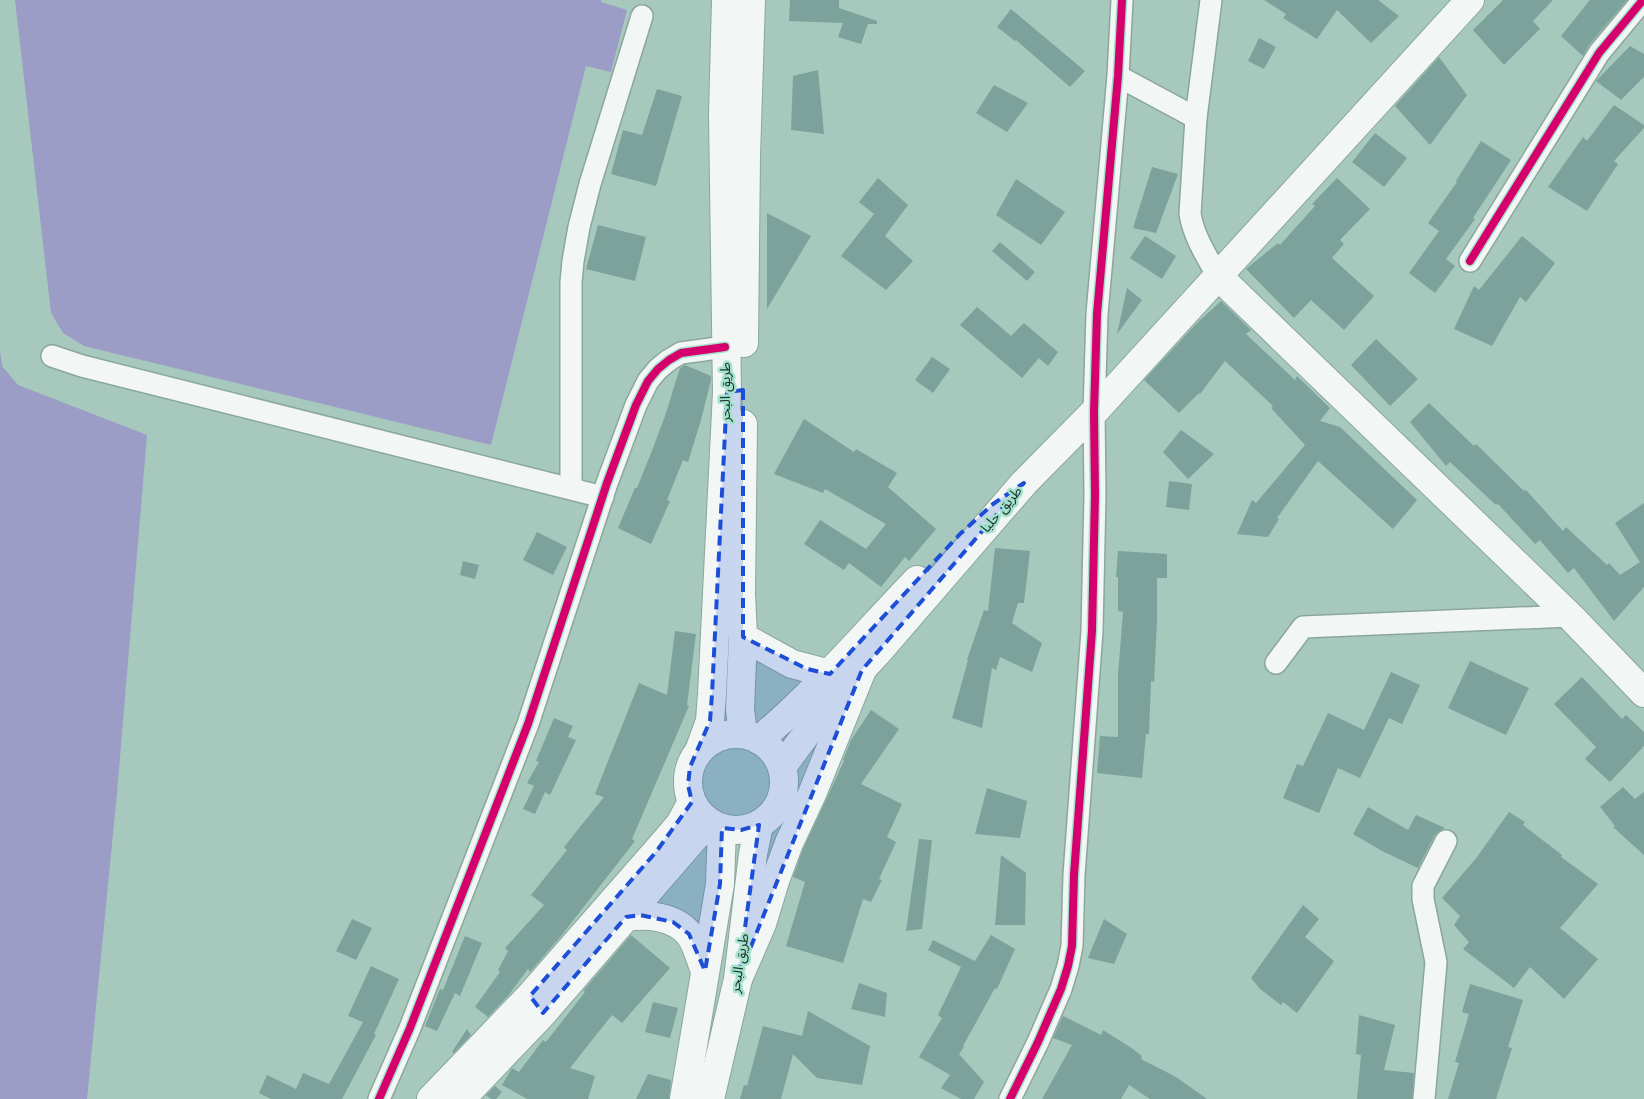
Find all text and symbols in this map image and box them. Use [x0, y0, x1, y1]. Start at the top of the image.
street label: طريق البحر [716, 362, 735, 423]
street label: طريق حلبا [976, 482, 1026, 537]
street label: طريق البحر [725, 932, 754, 995]

